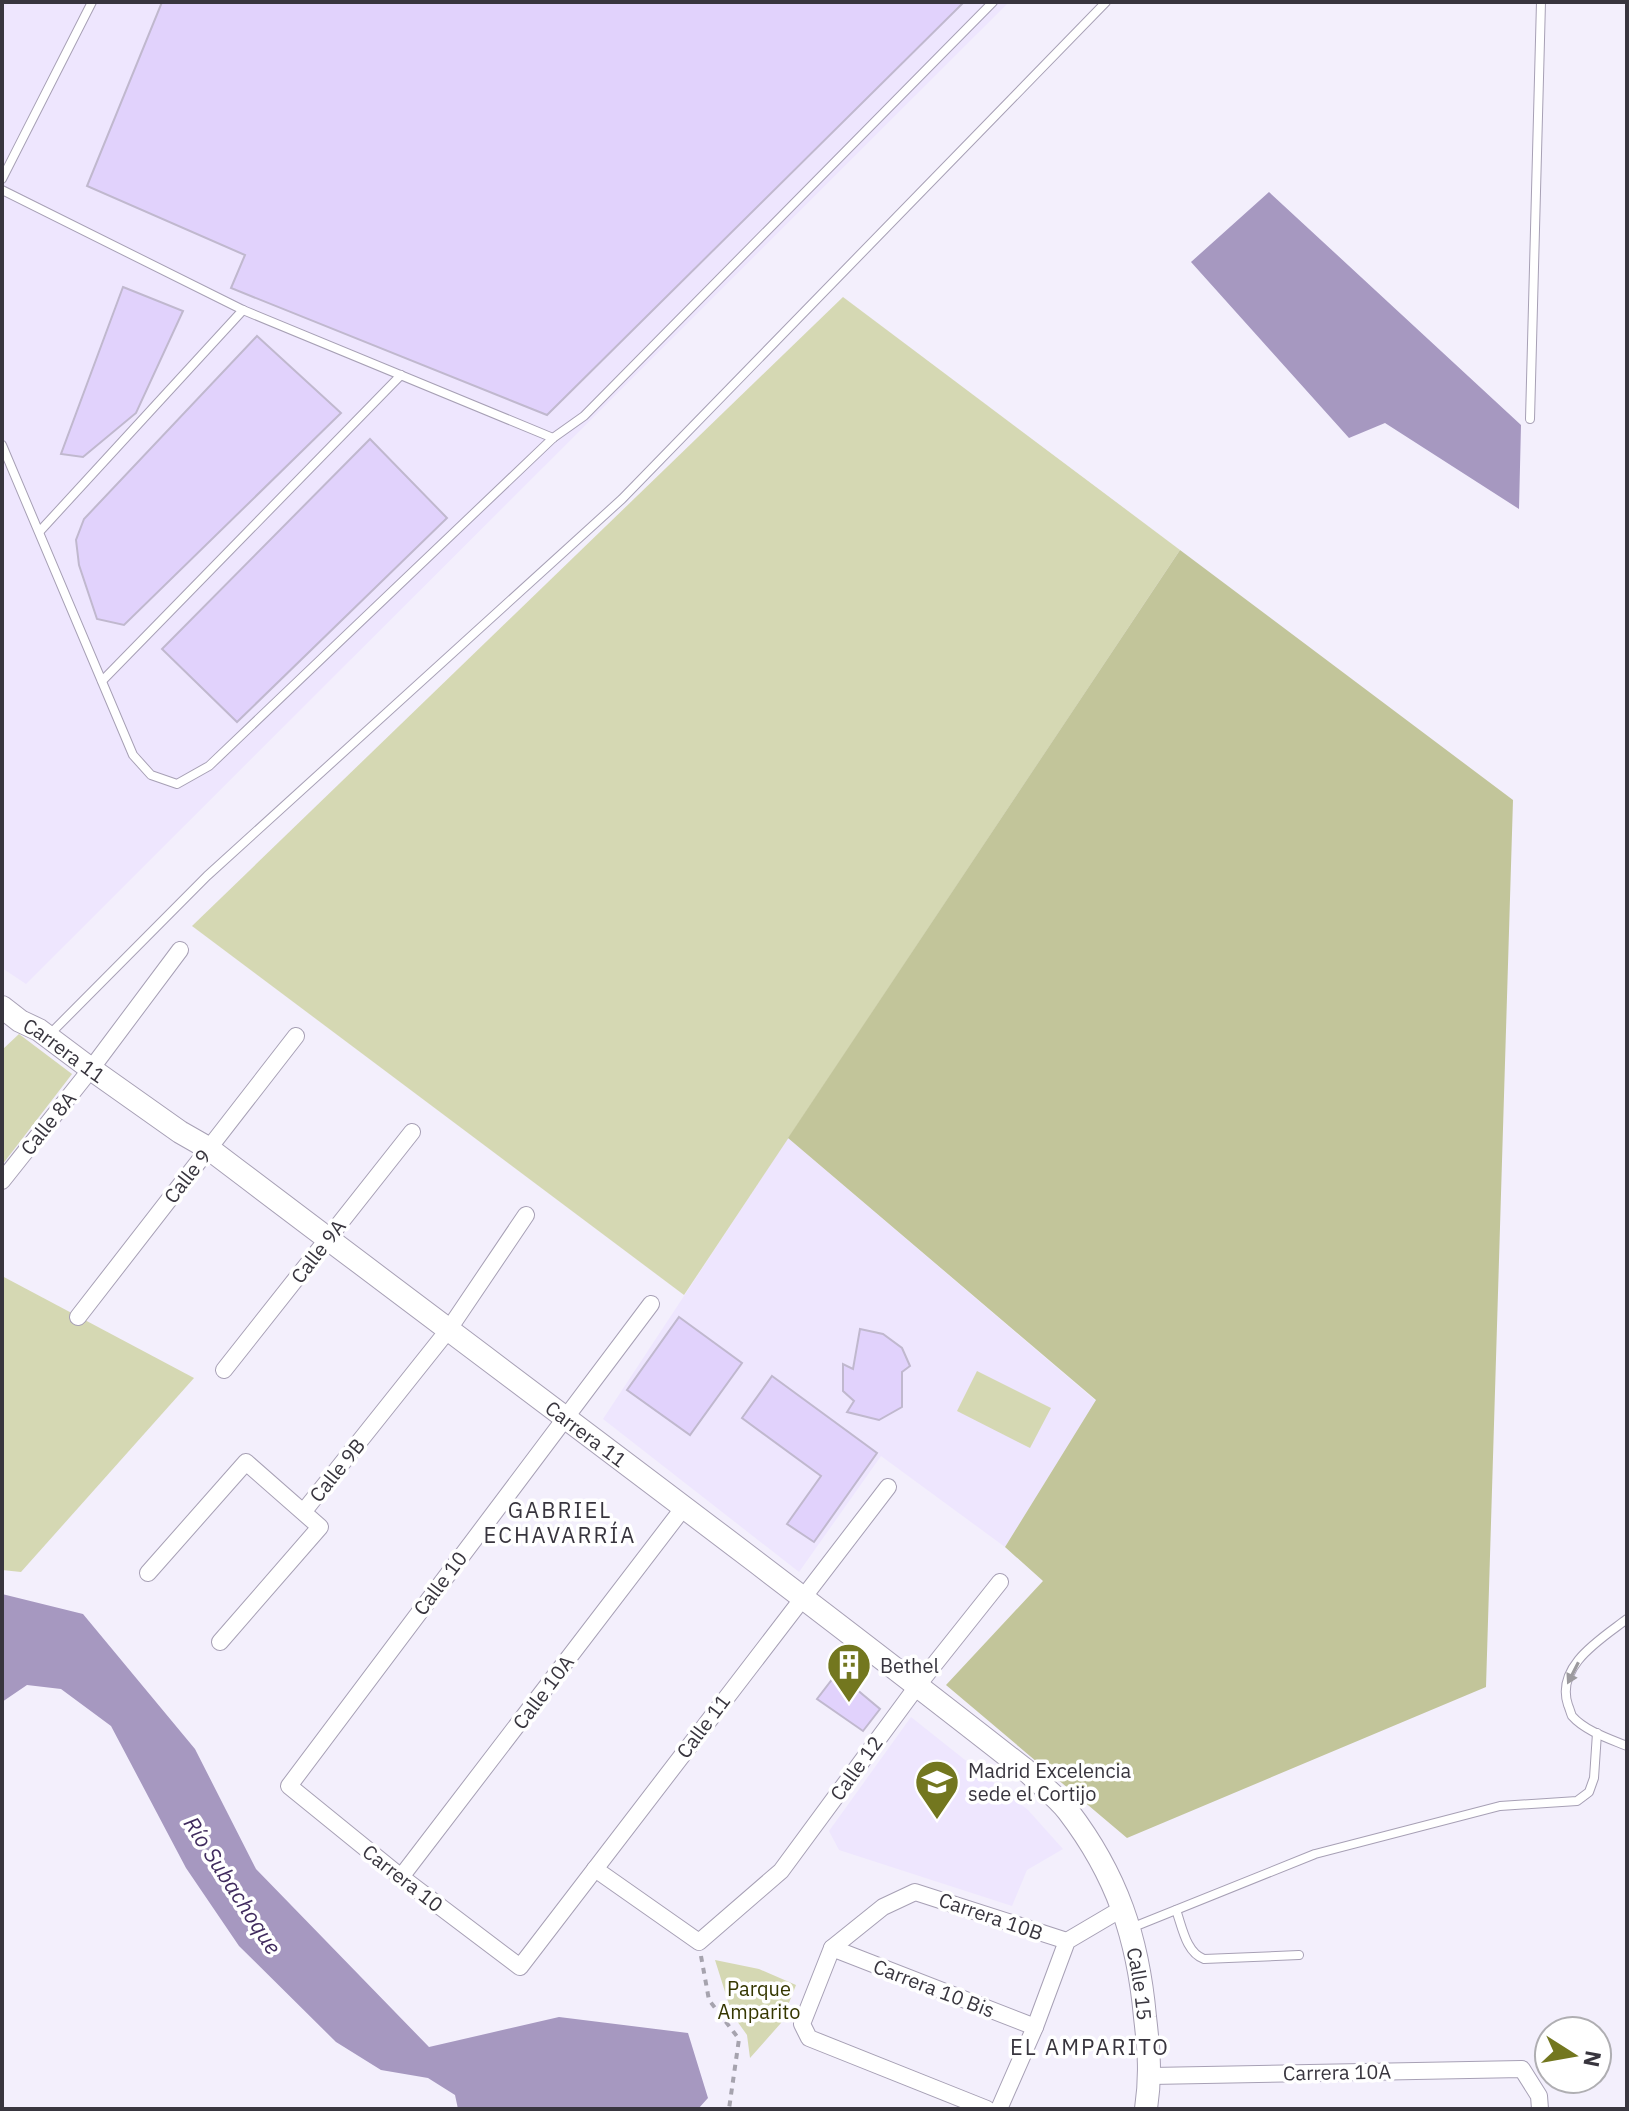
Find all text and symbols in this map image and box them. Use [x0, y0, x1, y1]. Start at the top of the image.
street label: Carrera 11 [19, 1011, 111, 1089]
street label: Calle 8A [14, 1085, 82, 1160]
street label: Calle 9 [157, 1143, 217, 1209]
street label: Calle 9A [284, 1213, 352, 1289]
street label: Carrera 11 [540, 1394, 632, 1473]
street label: Calle 9B [303, 1433, 371, 1507]
district label: GABRIEL ECHAVARRÍA [484, 1495, 636, 1549]
street label: Calle 10 [407, 1545, 473, 1621]
building icon: Bethel [825, 1641, 873, 1704]
street label: Calle 10A [506, 1649, 580, 1735]
place label: Bethel [880, 1652, 939, 1679]
one-way arrow [1566, 1662, 1580, 1684]
street label: Calle 11 [670, 1688, 736, 1764]
street label: Calle 12 [823, 1730, 889, 1806]
place label: Madrid Excelencia sede el Cortijo [968, 1757, 1131, 1807]
school or university icon: Madrid Excelencia sede el Cortijo [913, 1758, 961, 1821]
water label: Río Subachoque [178, 1811, 288, 1959]
street label: Carrera 10 [357, 1838, 449, 1918]
street label: Carrera 10B [935, 1886, 1047, 1946]
street label: Calle 15 [1121, 1944, 1159, 2021]
street label: Carrera 10 Bis [869, 1952, 999, 2024]
park label: Parque Amparito [717, 1975, 801, 2025]
north arrow [1533, 2015, 1613, 2095]
district label: EL AMPARITO [1010, 2032, 1170, 2061]
text: N [1577, 2048, 1609, 2070]
street label: Carrera 10A [1283, 2058, 1391, 2086]

